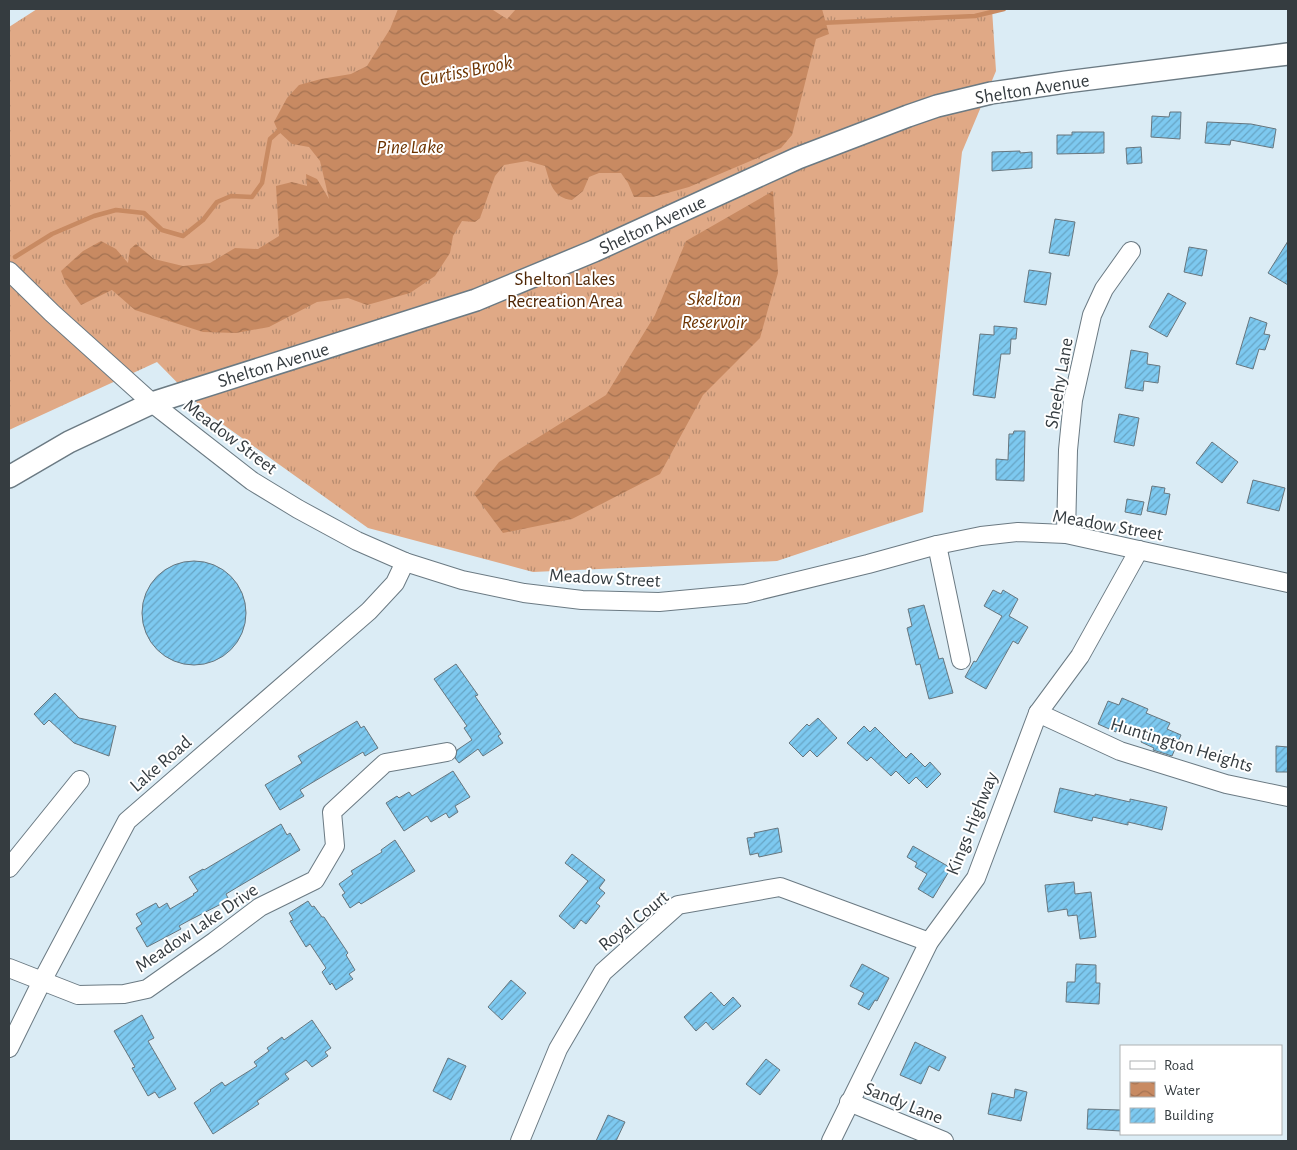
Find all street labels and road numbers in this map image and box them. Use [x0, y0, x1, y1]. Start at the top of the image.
street label: Shelton Avenue [974, 71, 1091, 108]
street label: Shelton Avenue [596, 192, 709, 258]
street label: Sheehy Lane [1042, 336, 1077, 430]
street label: Shelton Avenue [215, 339, 331, 391]
street label: Meadow Street [180, 396, 280, 478]
street label: Meadow Street [1051, 506, 1164, 545]
street label: Meadow Street [549, 566, 661, 591]
street label: Huntington Heights [1108, 715, 1255, 776]
street label: Lake Road [127, 732, 196, 796]
street label: Kings Highway [943, 769, 1002, 878]
street label: Meadow Lake Drive [132, 880, 262, 976]
street label: Royal Court [595, 887, 673, 955]
street label: Sandy Lane [861, 1079, 946, 1128]

